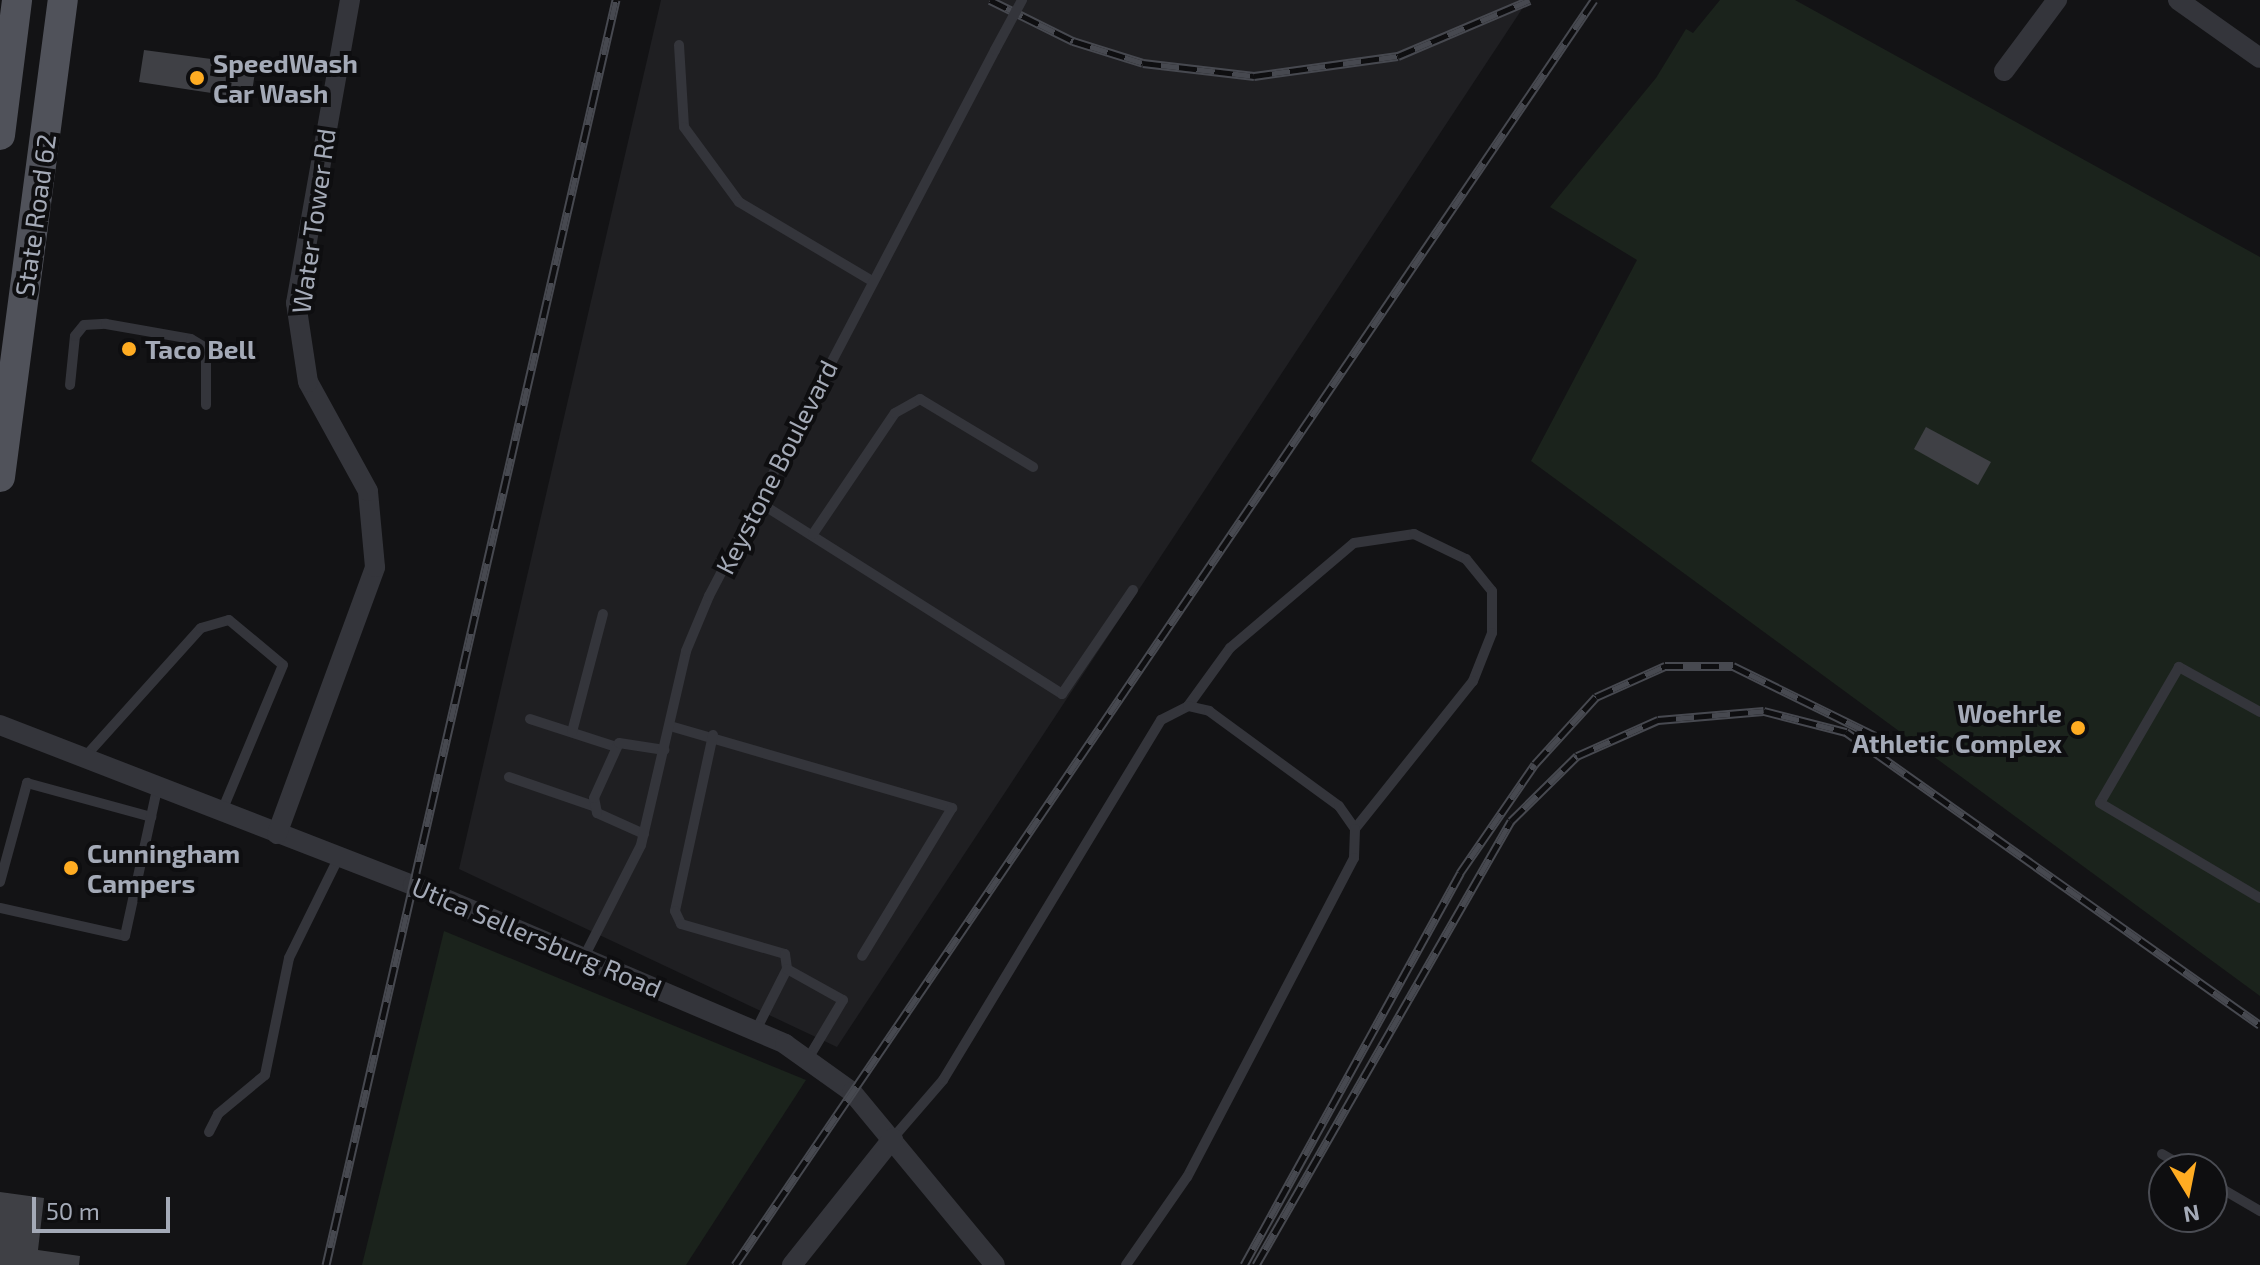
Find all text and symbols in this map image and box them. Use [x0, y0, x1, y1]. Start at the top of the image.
place label: SpeedWash Car Wash [213, 47, 358, 108]
marker: SpeedWash Car Wash [188, 69, 206, 87]
street label: Water Tower Rd [284, 126, 342, 316]
street label: State Road 62 [8, 132, 62, 298]
place label: Taco Bell [145, 333, 256, 365]
marker: Taco Bell [120, 340, 138, 358]
street label: Keystone Boulevard [709, 355, 843, 579]
place label: Woehrle Athletic Complex [1852, 697, 2062, 758]
marker: Woehrle Athletic Complex [2069, 719, 2087, 737]
place label: Cunningham Campers [87, 837, 240, 898]
marker: Cunningham Campers [62, 859, 80, 877]
street label: Utica Sellersburg Road [407, 870, 667, 1004]
north arrow [2148, 1153, 2228, 1233]
scale bar [36, 1181, 174, 1231]
text: 50 m [46, 1196, 100, 1225]
text: N [2182, 1200, 2202, 1229]

